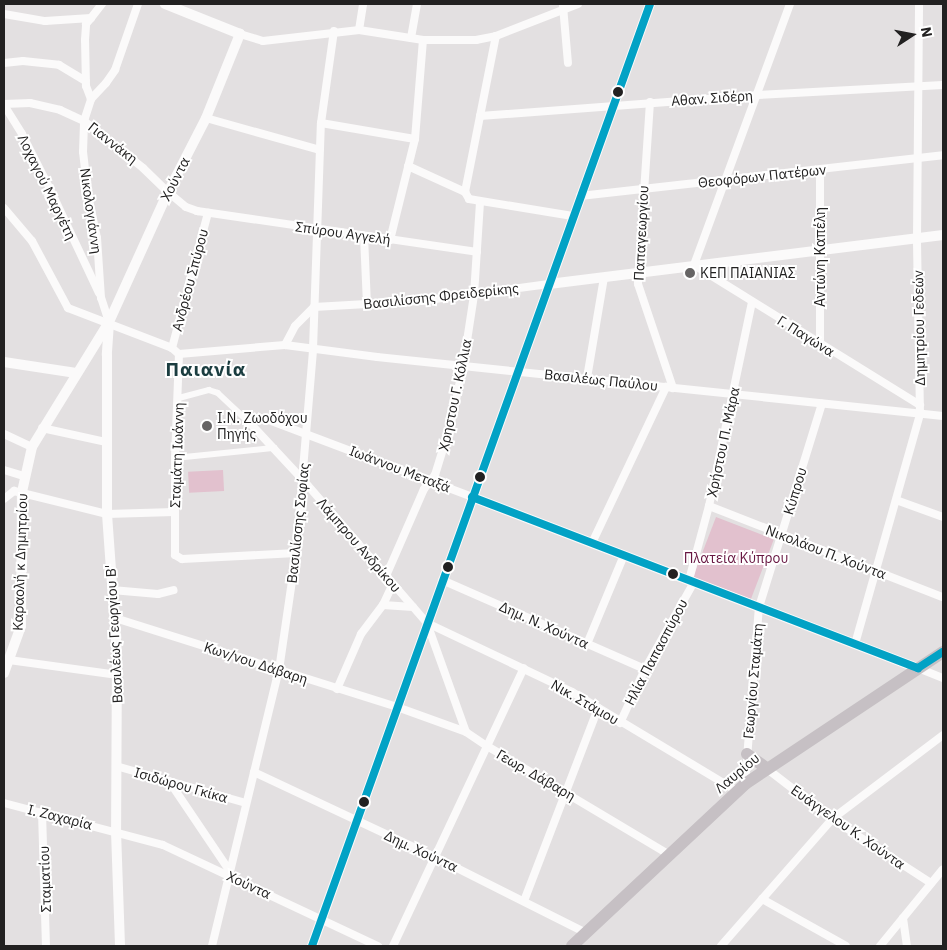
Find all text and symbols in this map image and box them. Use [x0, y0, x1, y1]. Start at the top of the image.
north arrow [887, 10, 937, 60]
text: N [917, 25, 937, 39]
unlabelled marker [613, 87, 623, 97]
street label: Αθαν. Σιδέρη [671, 87, 753, 109]
street label: Γιαννάκη [85, 119, 141, 167]
street label: Λοχαγού Μαργέτη [14, 132, 80, 242]
street label: Χούντα [157, 154, 193, 204]
street label: Θεοφόρων Πατέρων [697, 161, 827, 191]
street label: Νικολογιάννη [77, 167, 105, 255]
street label: Παπαγεωργίου [630, 185, 652, 281]
street label: Αντώνη Καπέλη [812, 207, 828, 307]
street label: Σπύρου Αγγελή [294, 218, 392, 248]
street label: Ανδρέου Σπύρου [168, 227, 212, 333]
place label: ΚΕΠ ΠΑΙΑΝΙΑΣ [700, 265, 796, 281]
marker: ΚΕΠ ΠΑΙΑΝΙΑΣ [684, 267, 696, 279]
street label: Δημητρίου Γεδεών [910, 270, 928, 386]
street label: Βασιλίσσης Φρειδερίκης [362, 279, 520, 313]
street label: Γ. Παγώνα [774, 312, 838, 360]
street label: Χρηστου Γ. Κόλλια [435, 337, 475, 453]
district label: Παιανία [165, 359, 247, 381]
street label: Βασιλέως Παύλου [543, 366, 659, 394]
street label: Χρήστου Π. Μάρα [703, 385, 743, 499]
street label: Σταμάτη Ιωάννη [167, 402, 187, 508]
place label: Ι.Ν. Ζωοδόχου Πηγής [217, 410, 308, 442]
marker: Ι.Ν. Ζωοδόχου Πηγής [201, 420, 213, 432]
street label: Ιωάννου Μεταξά [347, 442, 453, 496]
street label: Βασιλίσσης Σοφίας [283, 462, 313, 584]
street label: Κύπρου [780, 465, 810, 517]
unlabelled marker [475, 472, 485, 482]
street label: Καραολή κ Δημητρίου [9, 493, 31, 631]
street label: Λάμπρου Ανδρίκου [313, 494, 405, 596]
street label: Νικολάου Π. Χούντα [763, 521, 889, 583]
park label: Πλατεία Κύπρου [684, 550, 788, 566]
unlabelled marker [443, 562, 453, 572]
street label: Βασιλέως Γεωργίου Β' [102, 564, 126, 704]
unlabelled marker [668, 569, 678, 579]
street label: Ηλία Παπασπύρου [621, 596, 691, 708]
street label: Δημ. Ν. Χούντα [497, 598, 591, 652]
street label: Γεωργίου Σταμάτη [740, 622, 766, 740]
street label: Κων/νου Δάβαρη [202, 638, 310, 688]
street label: Νικ. Στάμου [548, 676, 622, 728]
street label: Γεωρ. Δάβαρη [493, 746, 579, 804]
street label: Λαυρίου [711, 749, 763, 797]
street label: Ισιδώρου Γκίκα [132, 764, 230, 806]
street label: Ευάγγελου Κ. Χούντα [788, 781, 908, 873]
unlabelled marker [359, 797, 369, 807]
street label: Ι. Ζαχαρία [26, 801, 94, 833]
street label: Δημ. Χούντα [381, 827, 461, 875]
street label: Σταματίου [35, 845, 55, 913]
street label: Χούντα [224, 867, 274, 903]

